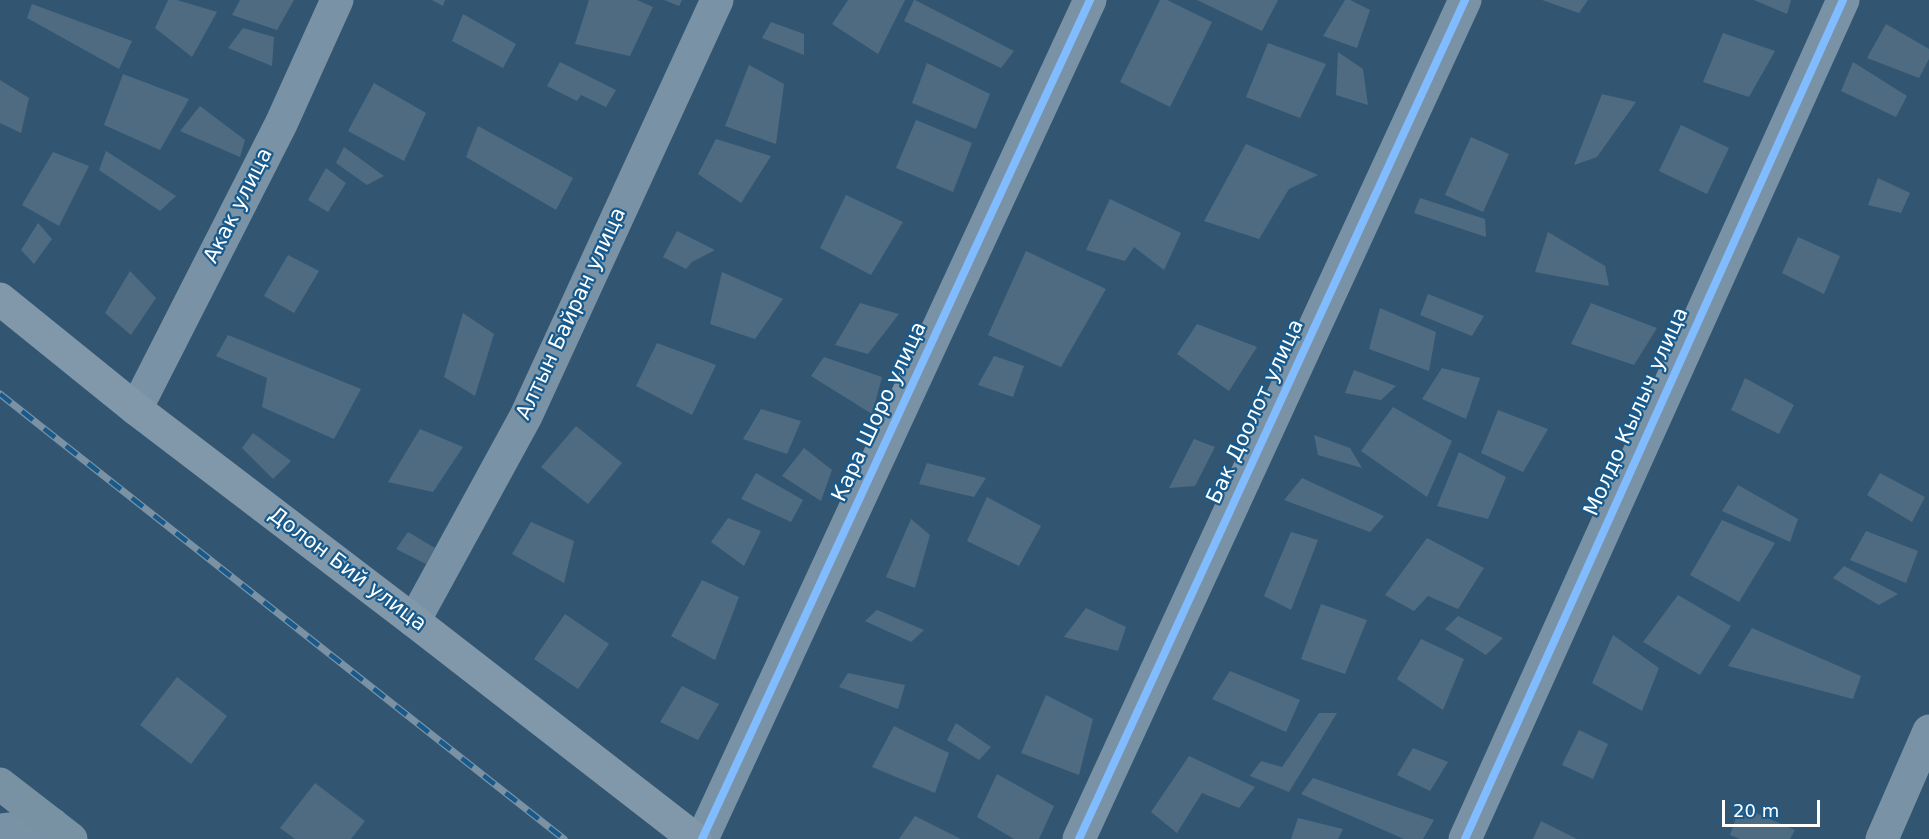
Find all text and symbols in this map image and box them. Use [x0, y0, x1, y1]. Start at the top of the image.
street label: Акак улица [199, 144, 279, 268]
street label: Алтын Байран улица [512, 204, 632, 424]
street label: Молдо Кылыч улица [1580, 304, 1694, 520]
street label: Бак Доолот улица [1202, 316, 1310, 508]
street label: Кара Шоро улица [827, 318, 933, 506]
street label: Долон Бий улица [263, 502, 431, 638]
scale bar [1725, 788, 1822, 826]
text: 20 m [1733, 800, 1779, 821]

